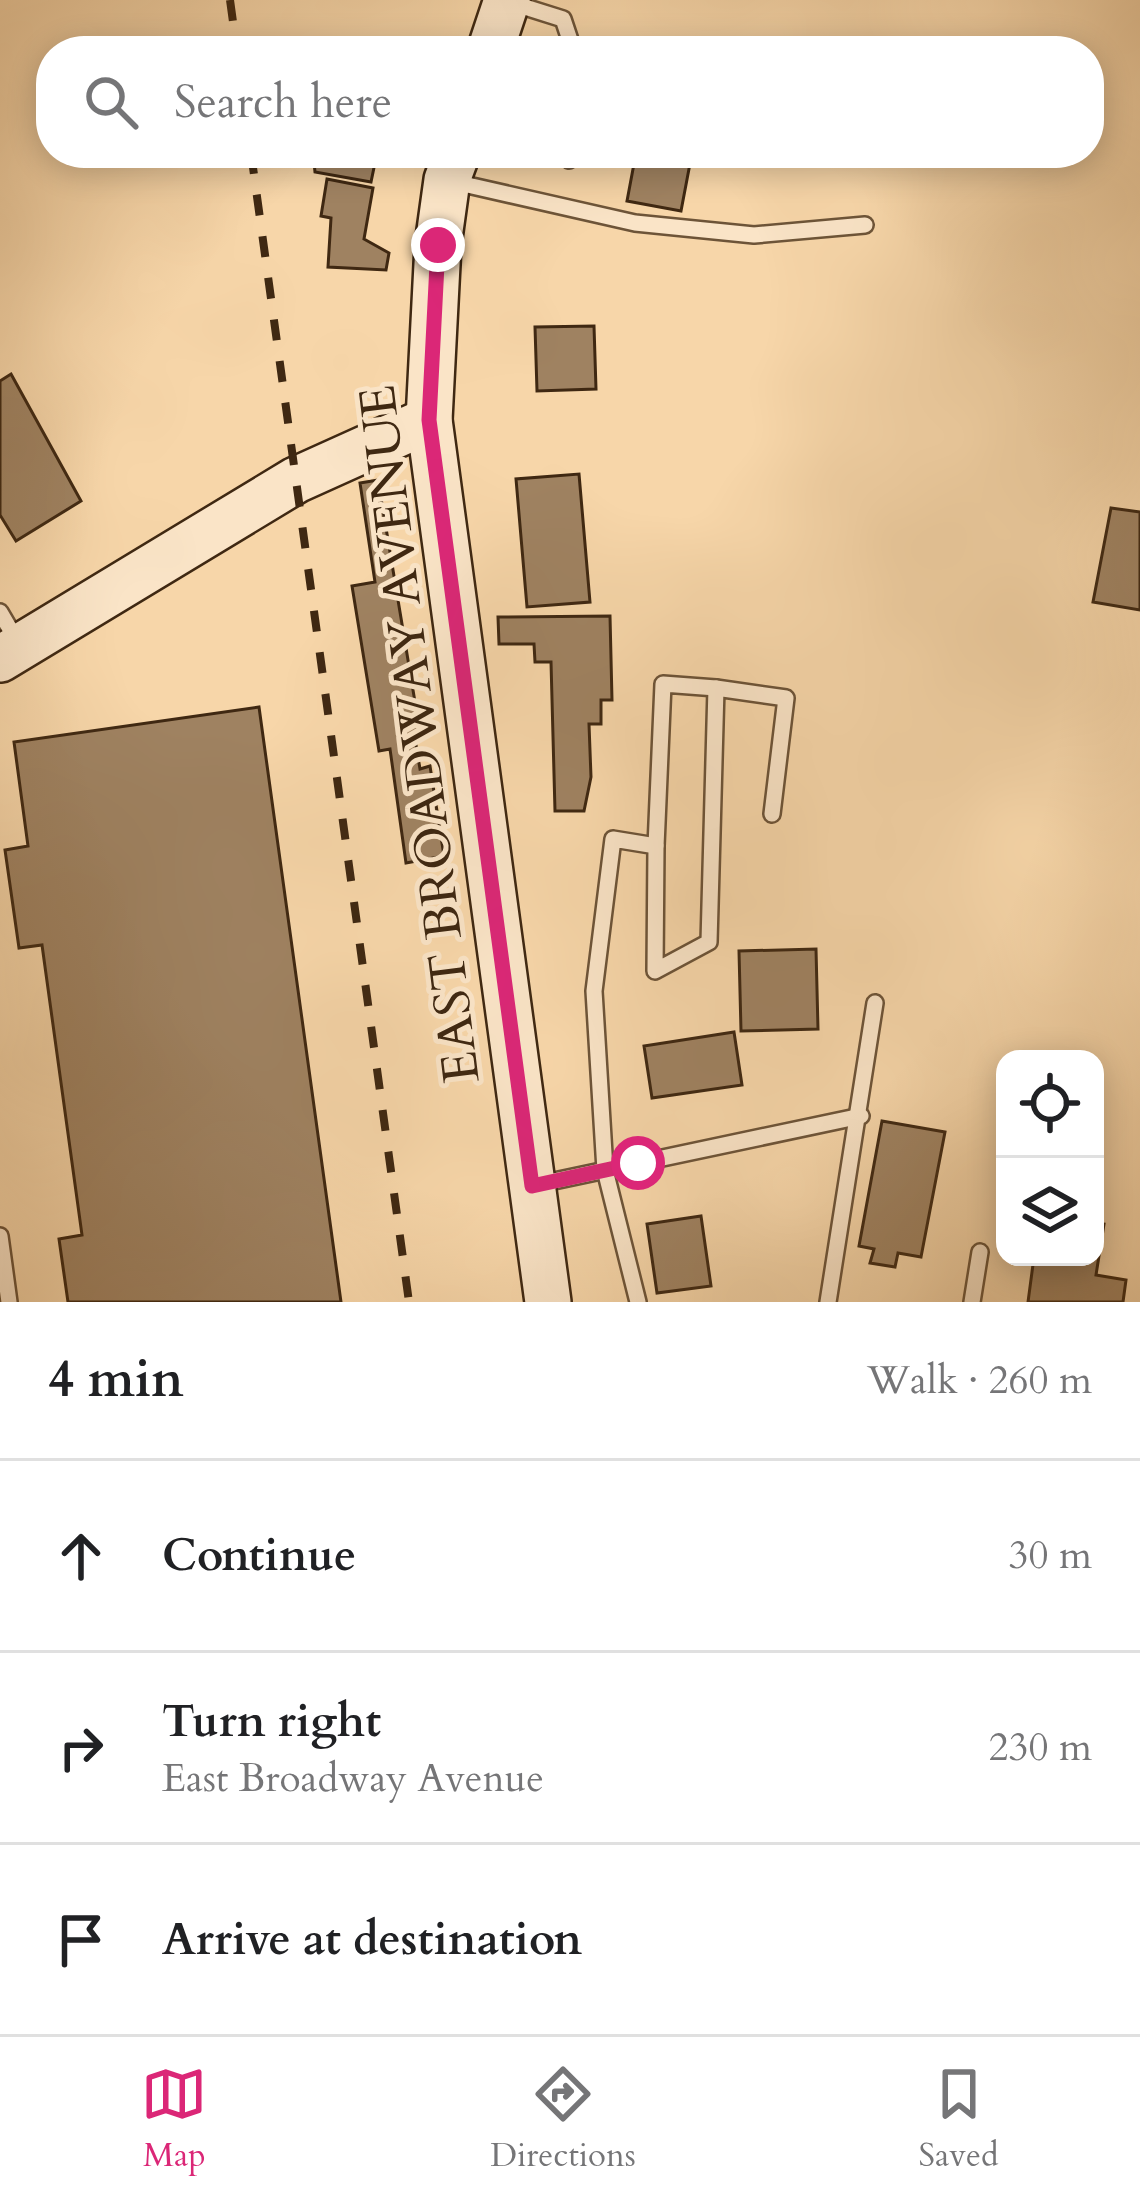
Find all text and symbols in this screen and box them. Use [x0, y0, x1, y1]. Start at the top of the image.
search box [36, 36, 1104, 168]
icon: search [78, 69, 144, 135]
text: Search here [174, 72, 392, 133]
route end [411, 218, 465, 272]
street label: EAST BROADWAY AVENUE [342, 381, 498, 1087]
map controls [996, 1050, 1104, 1266]
button: locate [996, 1050, 1104, 1158]
route start [611, 1136, 665, 1190]
button: layers [996, 1158, 1104, 1266]
text: 4 min [48, 1345, 184, 1415]
text: Walk · 260 m [867, 1354, 1092, 1407]
icon: ahead [48, 1523, 114, 1589]
text: Continue [162, 1525, 356, 1586]
text: 30 m [1009, 1529, 1092, 1582]
text: Turn right [162, 1691, 381, 1752]
icon: right [48, 1715, 114, 1781]
text: 230 m [989, 1721, 1092, 1774]
text: East Broadway Avenue [162, 1752, 544, 1805]
icon: arrive [48, 1907, 114, 1973]
text: Arrive at destination [162, 1909, 582, 1970]
tab: Map [141, 2061, 207, 2178]
tab: Directions [490, 2061, 636, 2178]
tab: Saved [919, 2061, 999, 2178]

